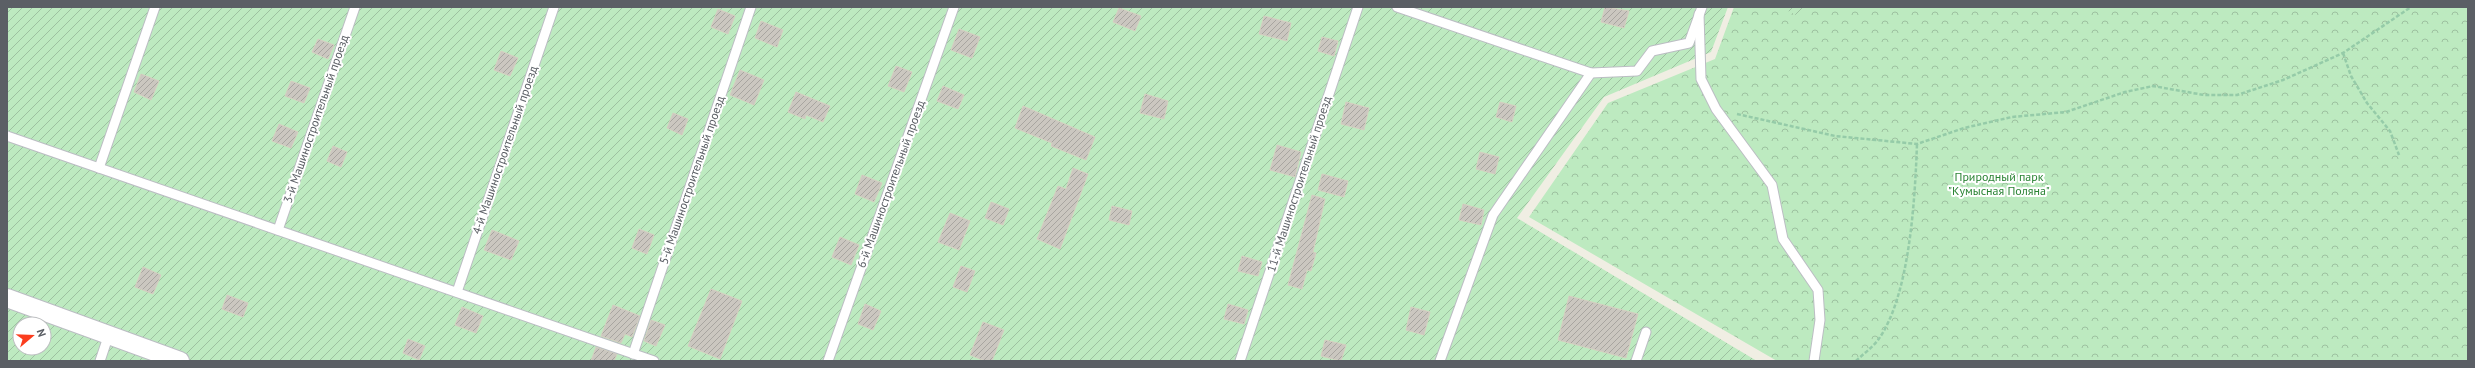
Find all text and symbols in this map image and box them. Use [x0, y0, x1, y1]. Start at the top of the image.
street label: 3-й Машиностроительный проезд [280, 32, 352, 205]
street label: 4-й Машиностроительный проезд [469, 63, 541, 236]
street label: 5-й Машиностроительный проезд [656, 93, 728, 266]
street label: 11-й Машиностроительный проезд [1263, 94, 1334, 274]
street label: 6-й Машиностроительный проезд [853, 98, 928, 270]
park label: Природный парк "Кумысная Поляна" [1948, 169, 2050, 198]
north arrow [12, 316, 52, 356]
text: N [34, 327, 49, 338]

